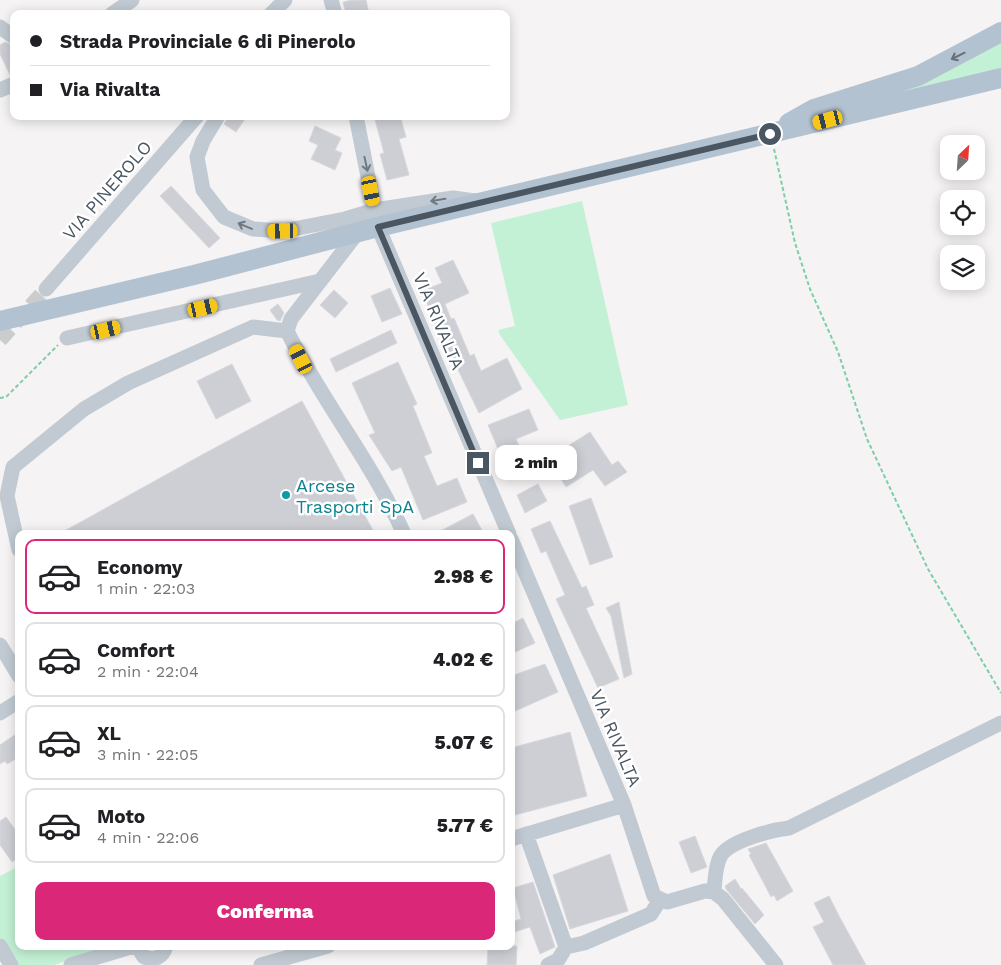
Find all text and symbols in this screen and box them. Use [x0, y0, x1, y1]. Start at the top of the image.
text: Strada Provinciale 6 di Pinerolo [60, 30, 356, 53]
one-way arrow [951, 52, 966, 61]
text: Via Rivalta [60, 78, 160, 101]
car [811, 109, 844, 131]
route start [759, 123, 781, 145]
north arrow [940, 135, 985, 180]
map controls [940, 135, 985, 290]
street label: VIA PINEROLO [58, 136, 156, 244]
one-way arrow [361, 156, 371, 172]
car [360, 175, 381, 207]
button: locate [940, 190, 985, 235]
one-way arrow [430, 195, 446, 205]
one-way arrow [238, 220, 253, 230]
car [267, 223, 298, 239]
button: layers [940, 245, 985, 290]
street label: VIA RIVALTA [409, 269, 469, 373]
car [186, 297, 219, 319]
car [89, 319, 122, 341]
car [287, 342, 314, 376]
callout: 2 min [496, 446, 578, 480]
route end [467, 452, 489, 474]
text: 2 min [514, 453, 558, 472]
place label: Arcese Trasporti SpA [296, 475, 414, 517]
marker: Arcese Trasporti SpA [280, 489, 292, 501]
icon: car [37, 554, 82, 599]
text: Economy [97, 556, 182, 579]
text: 2.98 € [434, 565, 493, 588]
text: 1 min · 22:03 [97, 579, 195, 598]
icon: car [37, 637, 82, 682]
text: Comfort [97, 639, 175, 662]
text: 4.02 € [433, 648, 493, 671]
text: 2 min · 22:04 [97, 662, 199, 681]
street label: VIA RIVALTA [586, 686, 646, 790]
icon: car [37, 720, 82, 765]
text: XL [97, 722, 121, 745]
text: 5.07 € [435, 731, 493, 754]
text: 3 min · 22:05 [97, 745, 198, 764]
icon: car [37, 803, 82, 848]
text: Moto [97, 805, 145, 828]
text: 5.77 € [437, 814, 493, 837]
text: 4 min · 22:06 [97, 828, 199, 847]
button: Conferma [35, 882, 495, 940]

